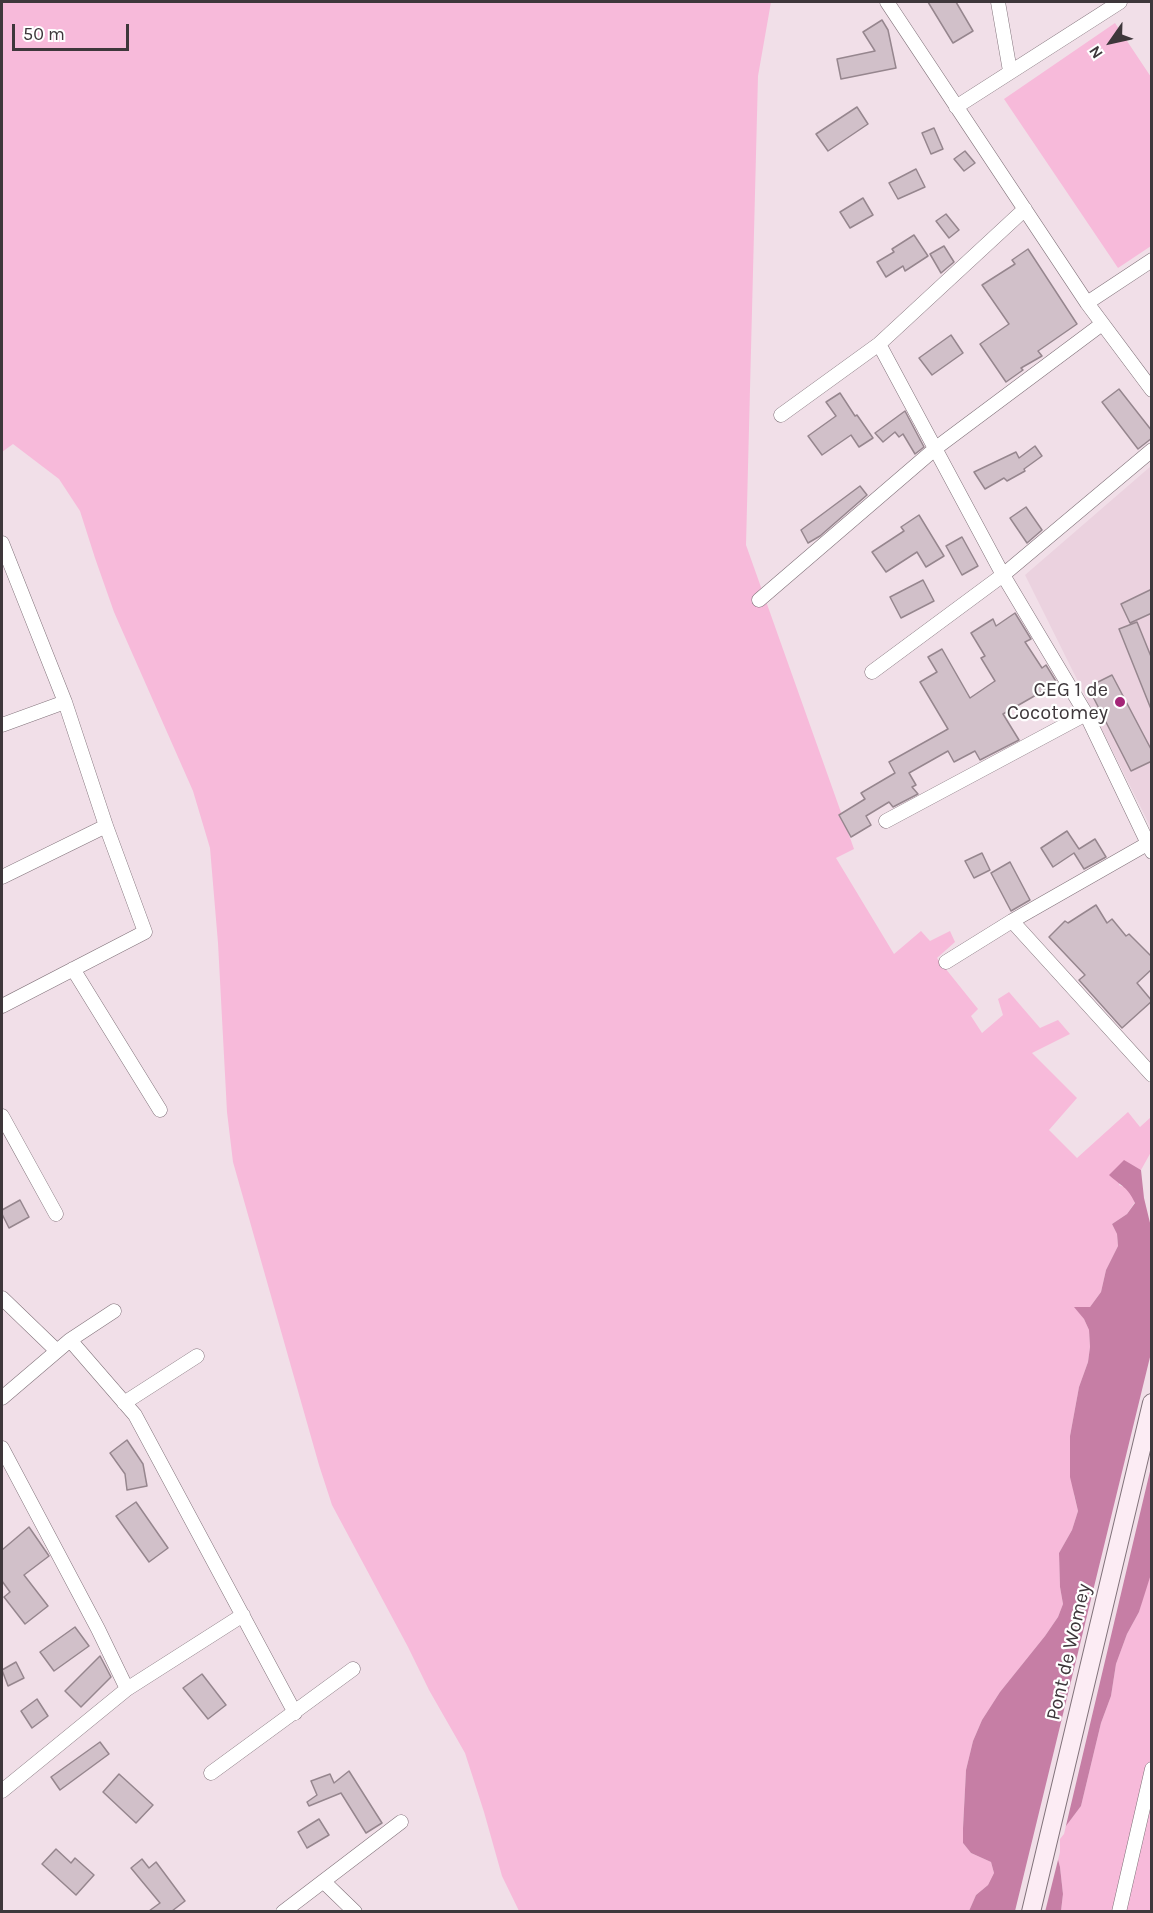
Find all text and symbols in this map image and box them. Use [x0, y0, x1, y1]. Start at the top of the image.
scale bar [15, 12, 132, 50]
north arrow [1081, 12, 1141, 72]
text: 50 m [23, 23, 65, 45]
text: N [1085, 42, 1107, 62]
place label: CEG 1 de Cocotomey [1007, 678, 1108, 725]
marker: CEG 1 de Cocotomey [1113, 695, 1127, 709]
street label: Pont de Womey [1042, 1581, 1096, 1723]

